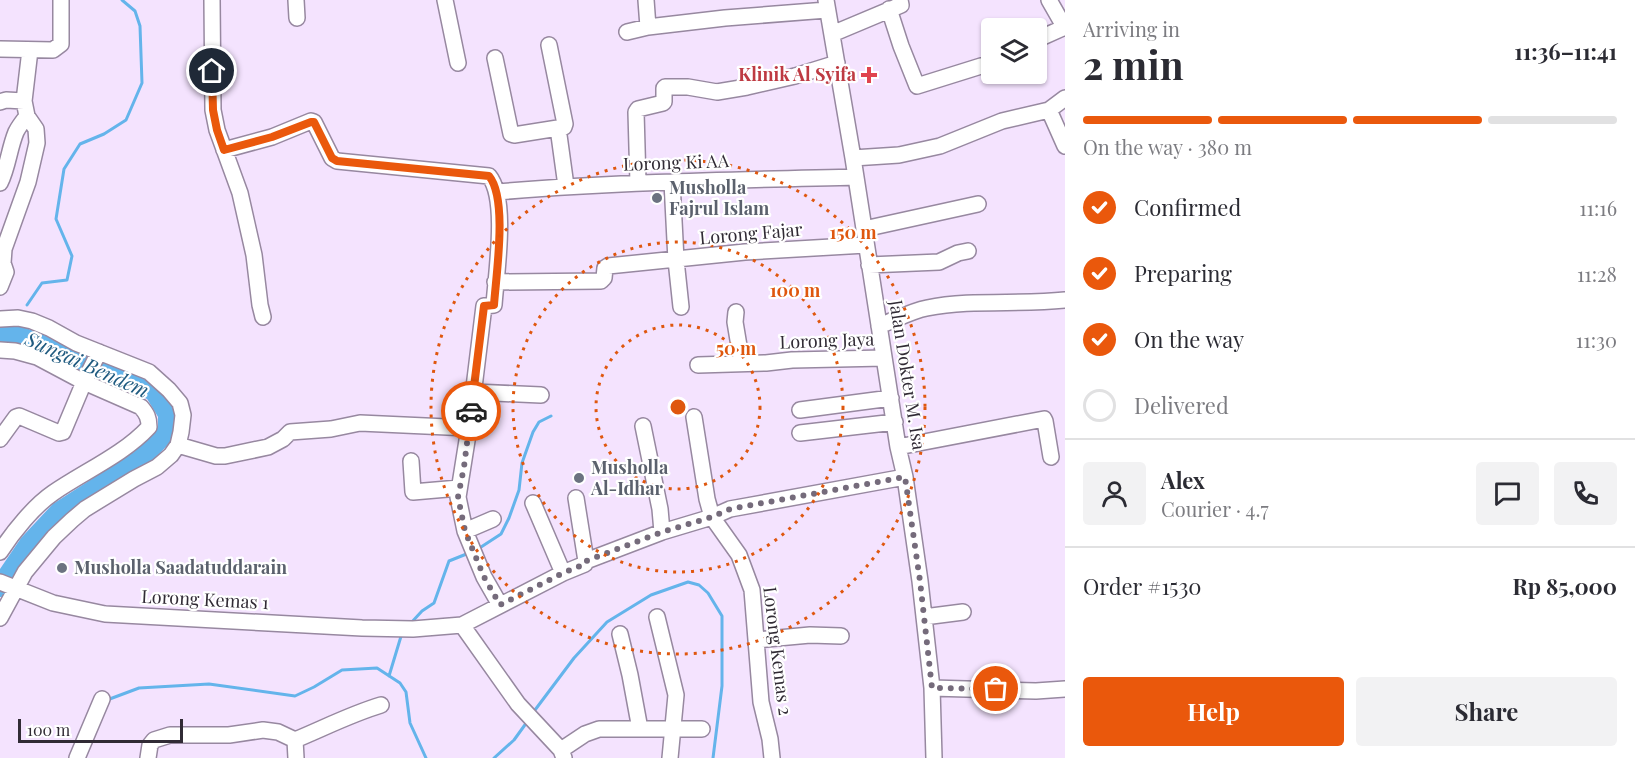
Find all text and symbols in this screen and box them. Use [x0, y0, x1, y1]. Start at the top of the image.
text: Arriving in [1083, 15, 1180, 42]
map controls [981, 18, 1047, 84]
button: layers [981, 18, 1047, 84]
text: 11:36–11:41 [1514, 36, 1617, 66]
text: 2 min [1083, 38, 1184, 90]
pin [186, 45, 237, 96]
icon: home [195, 54, 228, 87]
place label: Klinik Al Syifa [738, 62, 857, 86]
marker: Klinik Al Syifa [860, 66, 878, 84]
text: On the way · 380 m [1083, 133, 1252, 160]
street label: Lorong Ki AA [623, 148, 730, 176]
place label: Musholla Fajrul Islam [669, 175, 770, 220]
marker: Musholla Fajrul Islam [650, 191, 664, 205]
icon: check [1083, 191, 1116, 224]
text: Confirmed [1134, 192, 1241, 222]
text: 11:16 [1579, 194, 1617, 221]
street label: Lorong Fajar [698, 217, 803, 249]
text: 150 m [829, 220, 877, 244]
icon: check [1083, 257, 1116, 290]
text: Preparing [1134, 258, 1232, 288]
text: 11:28 [1577, 260, 1617, 287]
text: 100 m [770, 278, 821, 302]
street label: Jalan Dokter M. Isa [884, 297, 932, 452]
icon: check [1083, 323, 1116, 356]
water label: Sungai Bendem [20, 324, 154, 403]
text: On the way [1134, 324, 1244, 354]
street label: Lorong Jaya [779, 326, 875, 354]
text: 11:30 [1576, 326, 1617, 353]
text: 50 m [716, 336, 757, 360]
courier [441, 381, 501, 441]
text: Delivered [1134, 390, 1229, 420]
icon: car [455, 395, 488, 428]
centre of rings [668, 397, 688, 417]
place label: Musholla Al-Idhar [590, 455, 669, 500]
button: person [1083, 462, 1146, 525]
button: chat [1476, 462, 1539, 525]
button: phone [1554, 462, 1617, 525]
text: Alex [1161, 465, 1205, 495]
marker: Musholla Al-Idhar [572, 471, 586, 485]
text: Courier · 4.7 [1161, 495, 1269, 522]
place label: Musholla Saadatuddarain [74, 555, 287, 579]
marker: Musholla Saadatuddarain [55, 561, 69, 575]
text: Order #1530 [1083, 571, 1202, 601]
text: Rp 85,000 [1512, 571, 1617, 601]
street label: Lorong Kemas 1 [141, 584, 270, 614]
street label: Lorong Kemas 2 [758, 585, 798, 717]
pin [970, 663, 1021, 714]
icon: bag [979, 672, 1012, 705]
button: Help [1083, 677, 1344, 746]
button: Share [1356, 677, 1617, 746]
scale bar [18, 716, 183, 744]
text: 100 m [27, 719, 70, 740]

